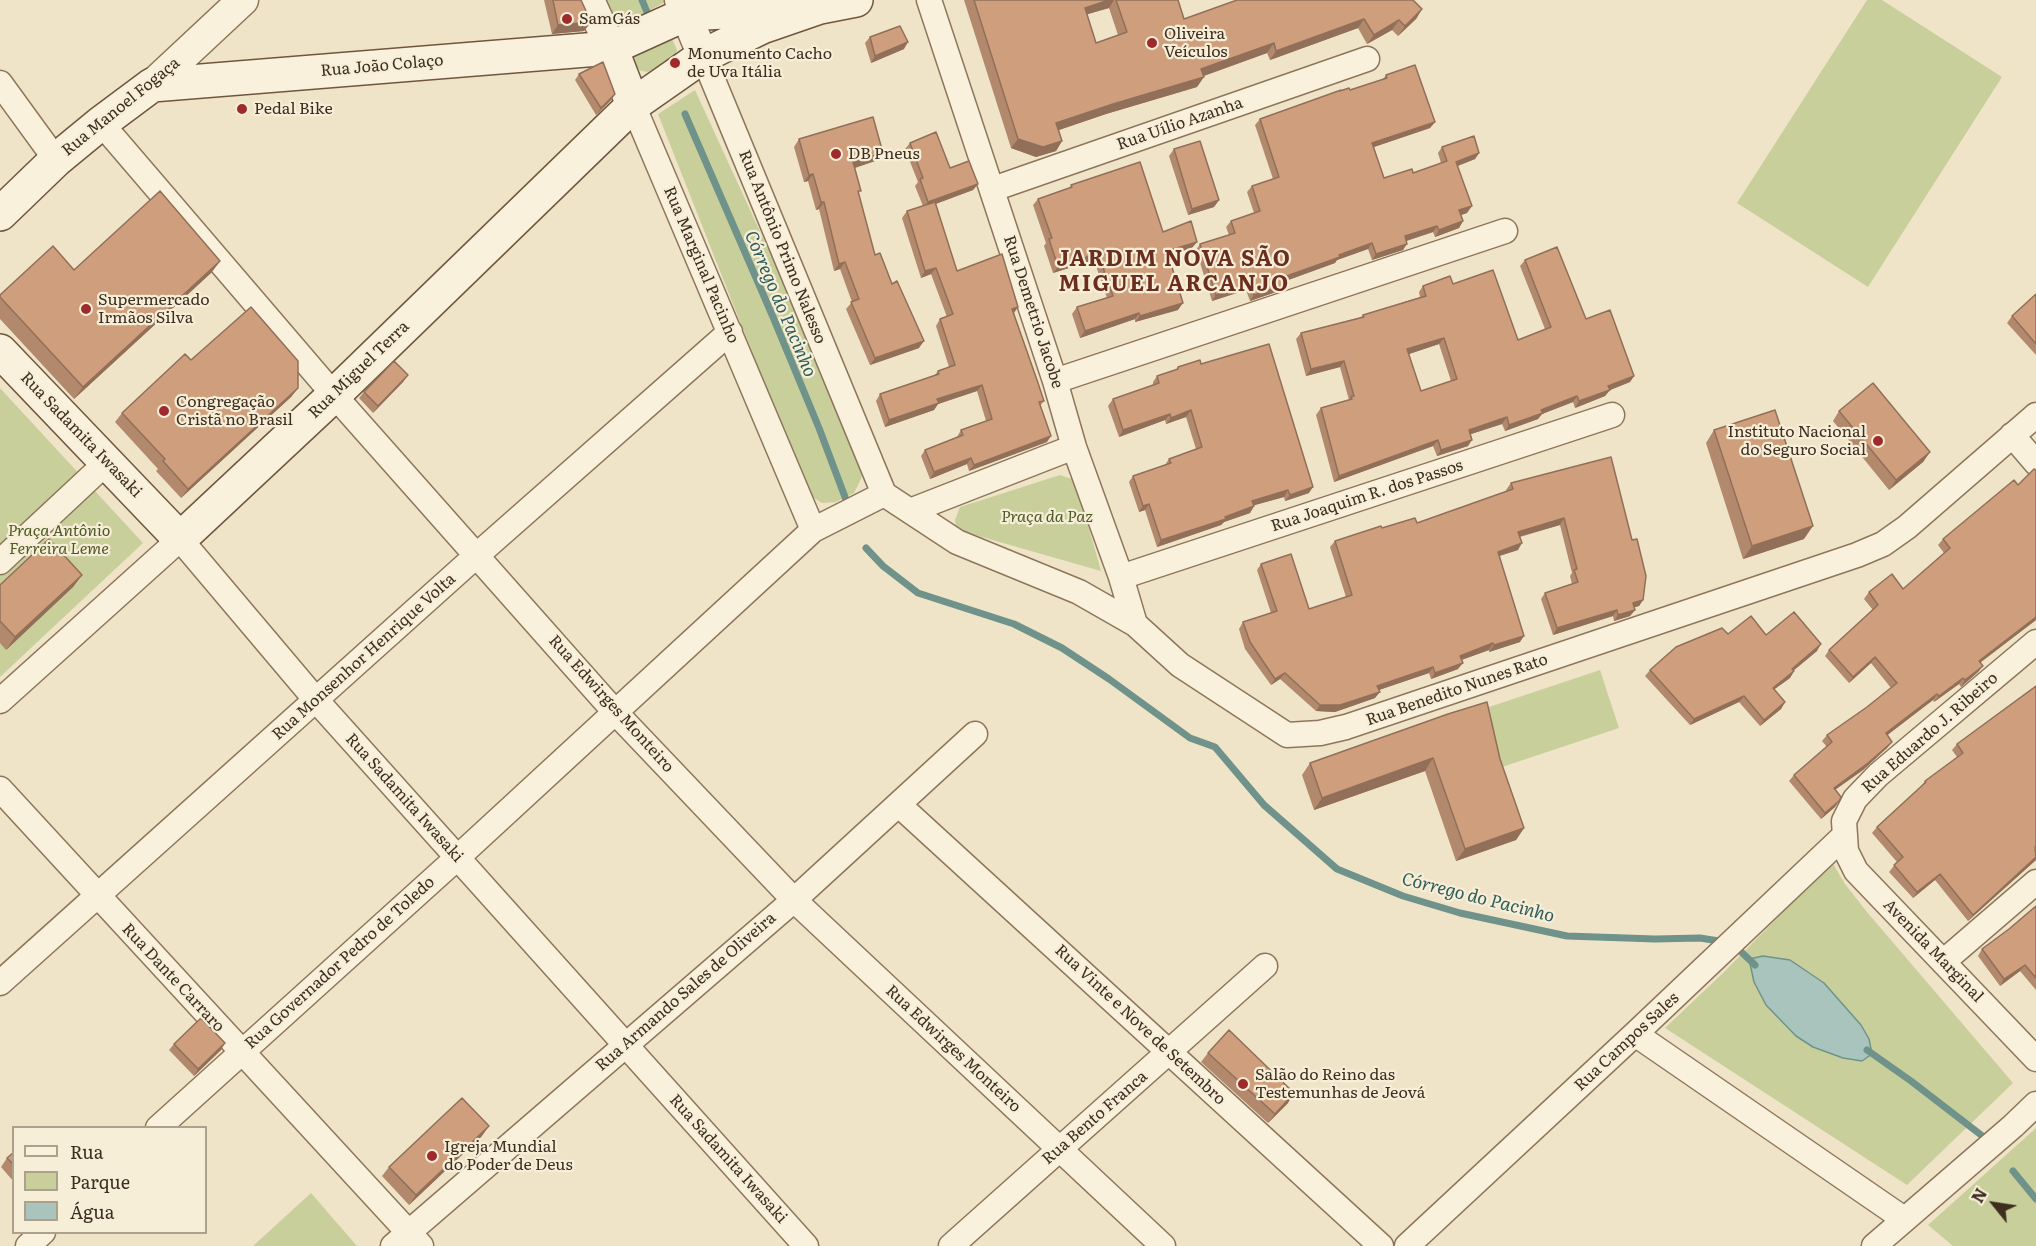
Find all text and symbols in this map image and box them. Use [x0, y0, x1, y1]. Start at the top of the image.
place label: SamGás [579, 9, 640, 29]
marker: SamGás [560, 12, 574, 26]
place label: Oliveira Veículos [1164, 24, 1228, 62]
marker: Oliveira Veículos [1145, 36, 1159, 50]
place label: Monumento Cacho de Uva Itália [687, 44, 832, 82]
street label: Rua João Colaço [320, 51, 444, 81]
street label: Rua Manoel Fogaça [58, 54, 184, 160]
marker: Monumento Cacho de Uva Itália [668, 56, 682, 70]
street label: Rua Uílio Azanha [1114, 93, 1246, 155]
place label: Pedal Bike [254, 99, 333, 119]
marker: Pedal Bike [235, 102, 249, 116]
place label: DB Pneus [848, 144, 920, 164]
street label: Rua Antônio Primo Nalesso [734, 147, 830, 347]
marker: DB Pneus [829, 147, 843, 161]
street label: Rua Marginal Pacinho [659, 184, 743, 346]
water label: Córrego do Pacinho [739, 228, 821, 380]
street label: Rua Demetrio Jacobe [999, 233, 1067, 391]
district label: JARDIM NOVA SÃO MIGUEL ARCANJO [1057, 247, 1291, 298]
place label: Supermercado Irmãos Silva [98, 290, 210, 328]
marker: Supermercado Irmãos Silva [79, 302, 93, 316]
street label: Rua Miguel Terra [305, 317, 413, 423]
street label: Rua Sadamita Iwasaki [16, 368, 146, 502]
place label: Congregação Cristã no Brasil [176, 392, 293, 430]
marker: Congregação Cristã no Brasil [157, 404, 171, 418]
place label: Instituto Nacional do Seguro Social [1727, 422, 1866, 460]
marker: Instituto Nacional do Seguro Social [1871, 434, 1885, 448]
street label: Rua Joaquim R. dos Passos [1268, 456, 1466, 536]
park label: Praça da Paz [1001, 507, 1093, 527]
park label: Praça Antônio Ferreira Leme [8, 521, 110, 559]
street label: Rua Monsenhor Henrique Volta [268, 570, 460, 744]
street label: Rua Edwirges Monteiro [544, 631, 678, 777]
street label: Rua Benedito Nunes Rato [1364, 650, 1550, 730]
street label: Rua Eduardo J. Ribeiro [1858, 669, 2002, 797]
street label: Rua Sadamita Iwasaki [341, 730, 467, 866]
water label: Córrego do Pacinho [1399, 869, 1557, 927]
street label: Rua Governador Pedro de Toledo [241, 873, 439, 1053]
street label: Avenida Marginal [1879, 896, 1987, 1006]
street label: Rua Armando Sales de Oliveira [592, 908, 780, 1076]
street label: Rua Dante Carraro [118, 920, 228, 1036]
street label: Rua Vinte e Nove de Setembro [1051, 941, 1229, 1109]
street label: Rua Edwirges Monteiro [881, 981, 1025, 1117]
street label: Rua Campos Sales [1571, 989, 1683, 1095]
place label: Salão do Reino das Testemunhas de Jeová [1255, 1065, 1425, 1103]
street label: Rua Bento Franca [1038, 1067, 1152, 1169]
marker: Salão do Reino das Testemunhas de Jeová [1236, 1077, 1250, 1091]
street label: Rua Sadamita Iwasaki [665, 1091, 791, 1227]
legend [12, 1126, 207, 1234]
place label: Igreja Mundial do Poder de Deus [444, 1137, 573, 1175]
text: Rua [70, 1138, 103, 1165]
marker: Igreja Mundial do Poder de Deus [425, 1149, 439, 1163]
text: Parque [70, 1168, 130, 1195]
north arrow [1964, 1174, 2024, 1234]
text: N [1965, 1183, 1992, 1207]
text: Água [70, 1198, 114, 1225]

